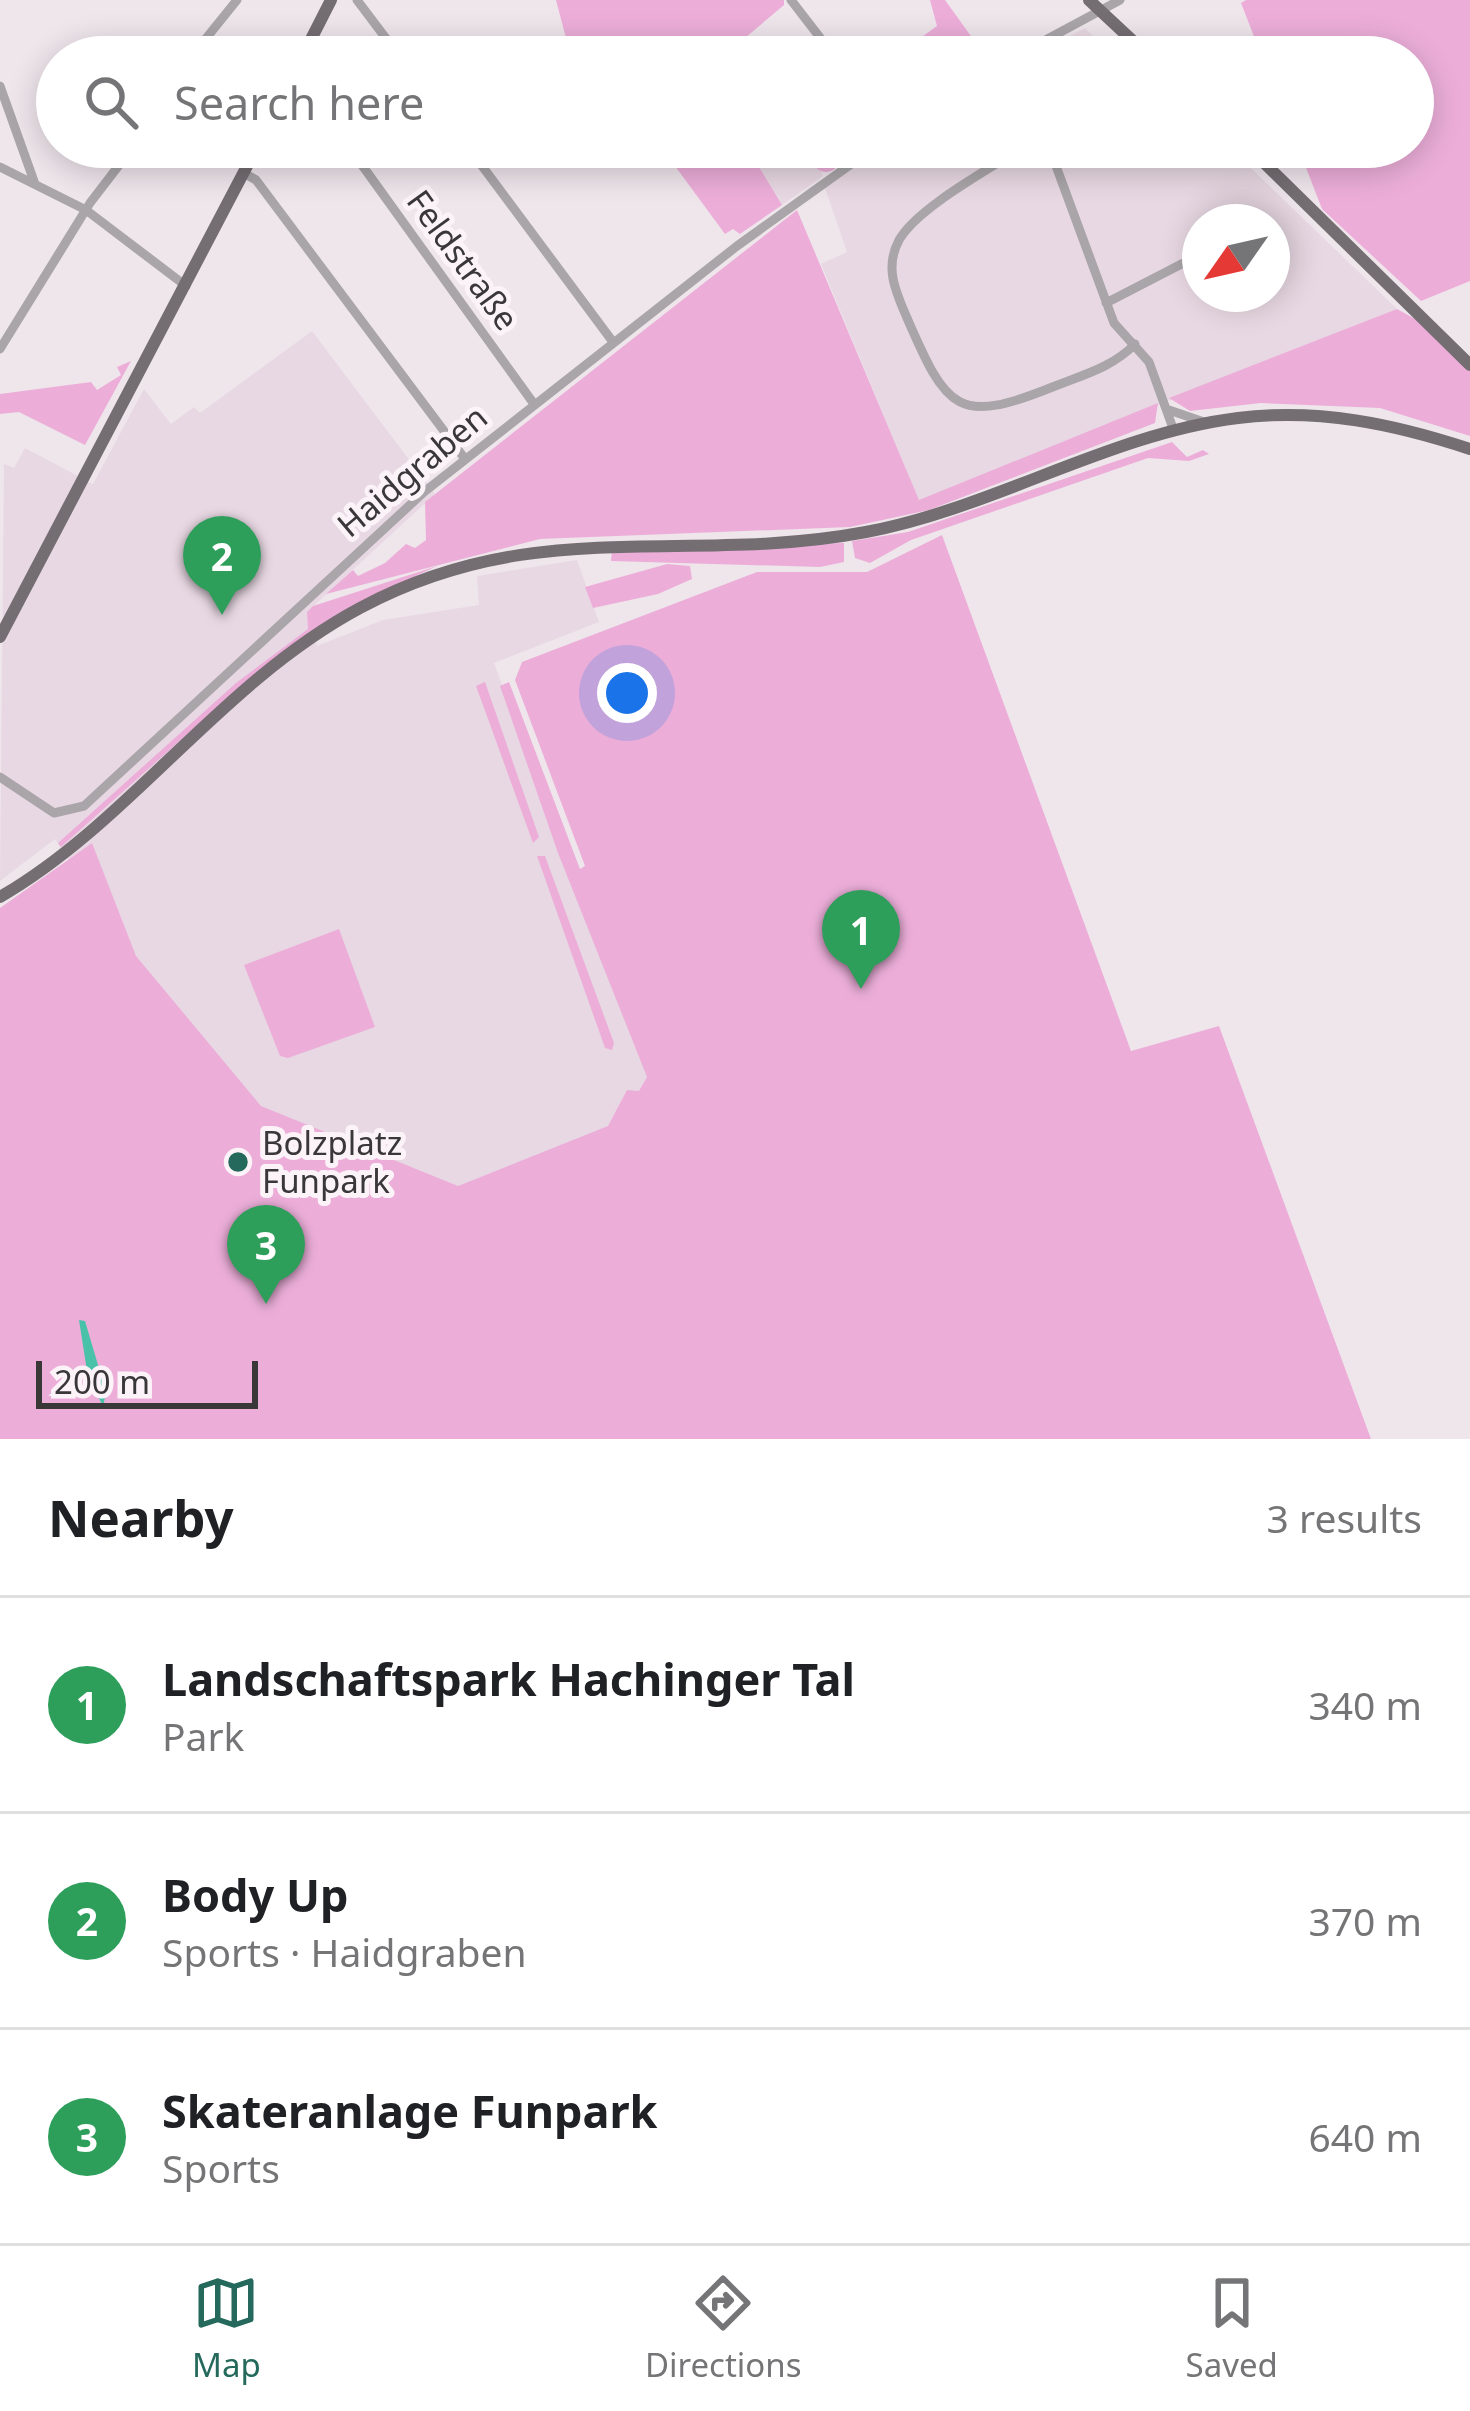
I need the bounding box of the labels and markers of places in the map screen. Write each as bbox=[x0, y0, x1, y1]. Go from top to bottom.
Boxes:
pin: 2 bbox=[183, 516, 261, 615]
pin: 1 bbox=[822, 890, 900, 989]
place label: Bolzplatz Funpark bbox=[262, 1120, 402, 1203]
marker: Bolzplatz Funpark bbox=[225, 1149, 251, 1175]
pin: 3 bbox=[227, 1205, 305, 1304]

